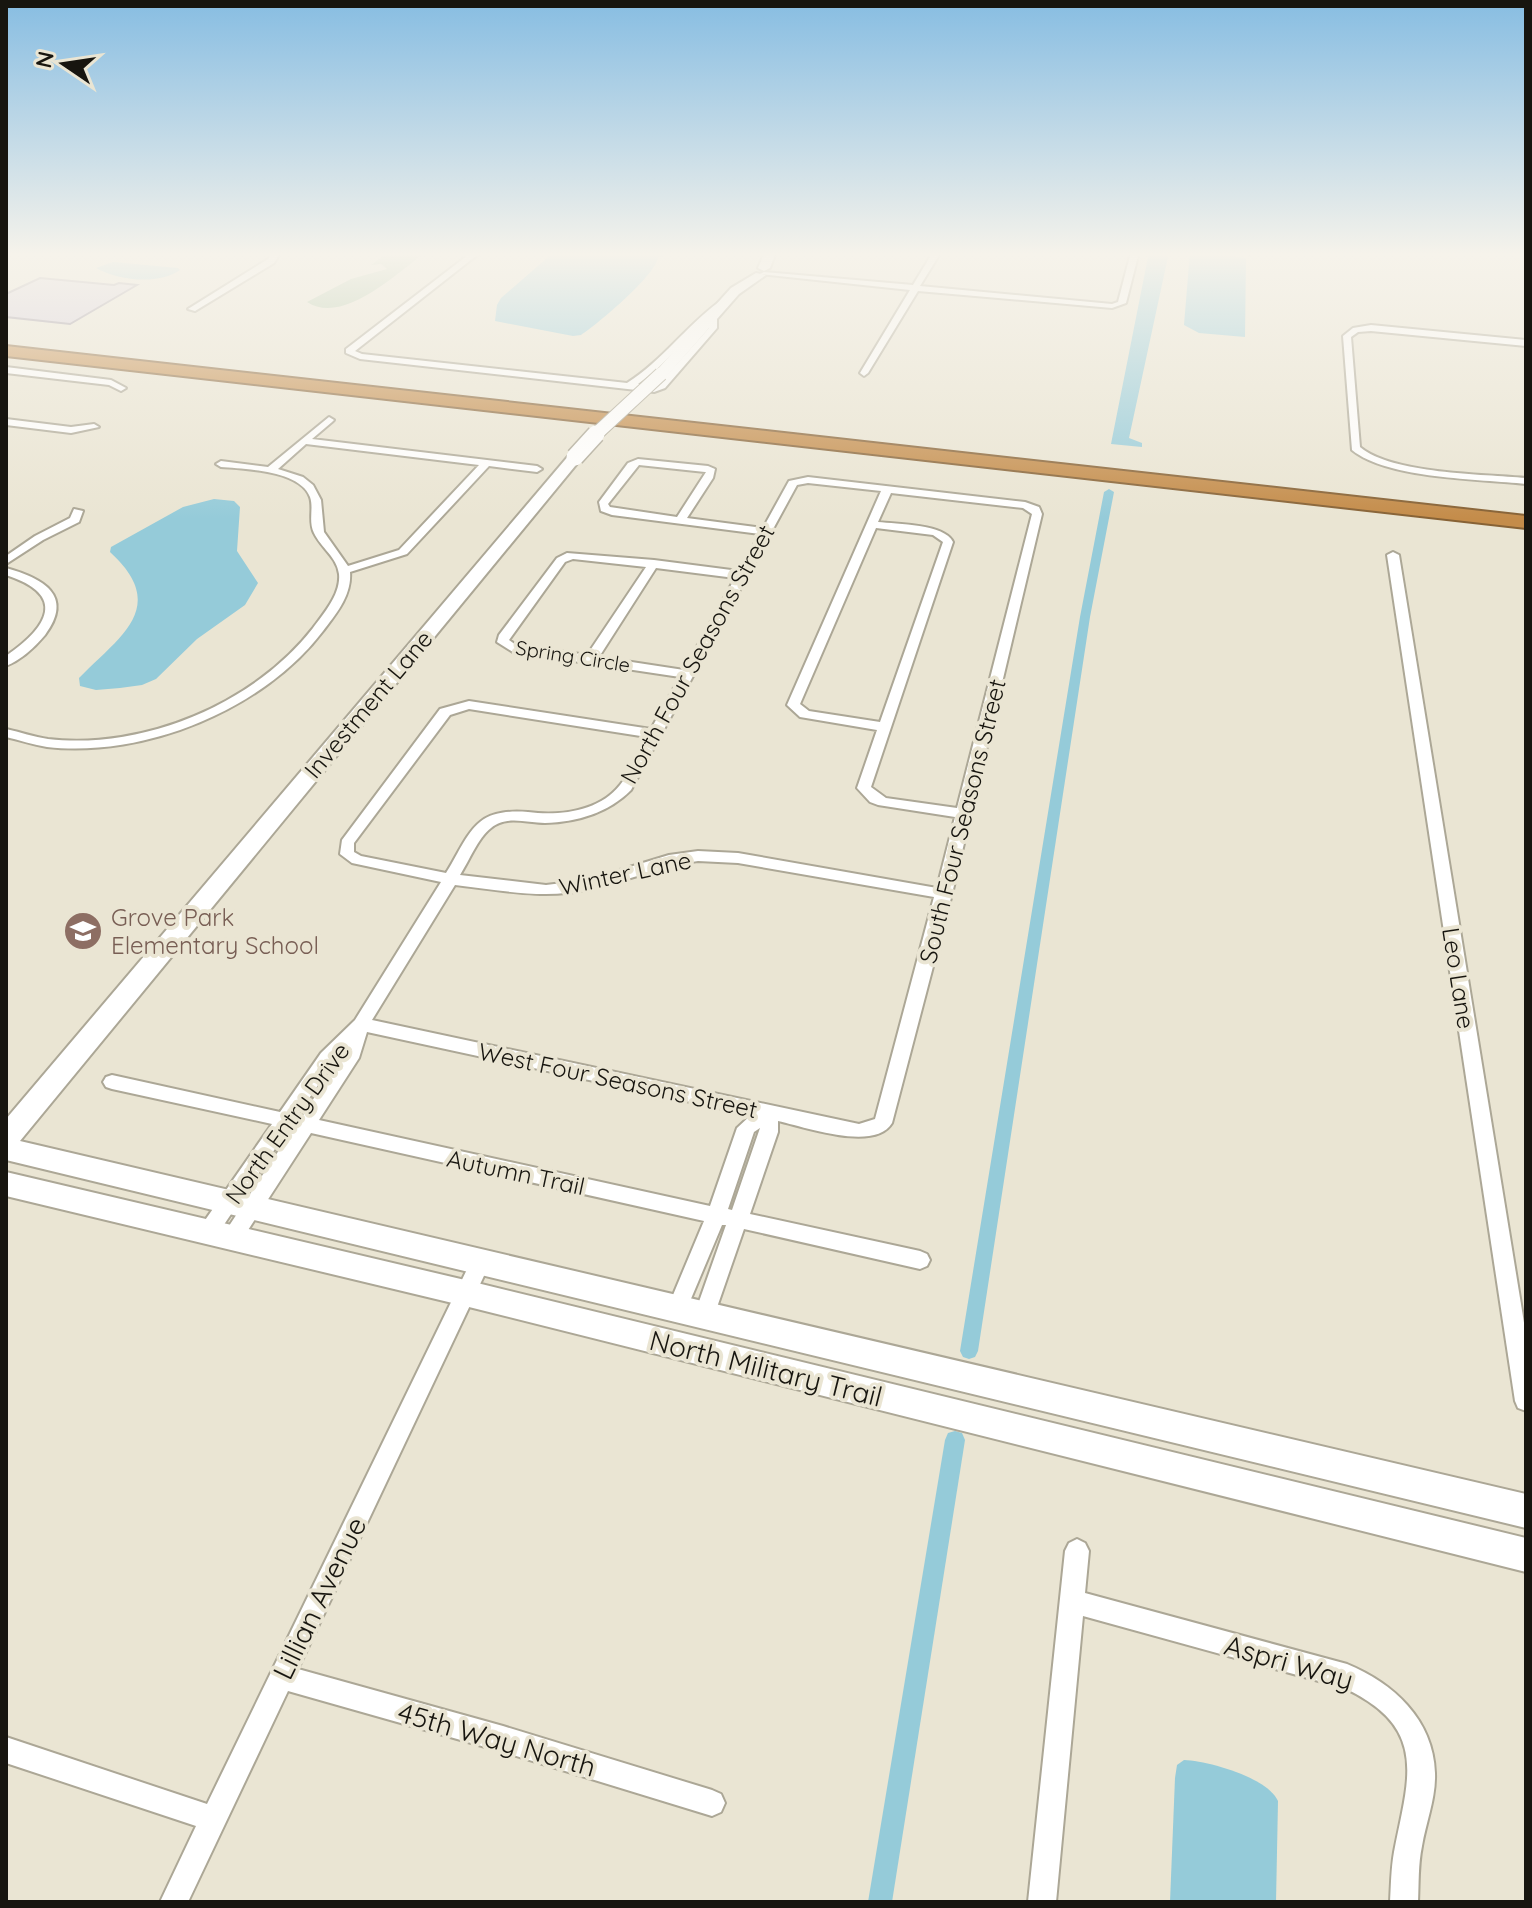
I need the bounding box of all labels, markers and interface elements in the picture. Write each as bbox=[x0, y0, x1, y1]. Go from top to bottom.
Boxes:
north arrow bbox=[24, 24, 104, 104]
text: N bbox=[29, 48, 60, 71]
street label: North Four Seasons Street bbox=[613, 519, 781, 789]
street label: Investment Lane bbox=[297, 624, 439, 784]
street label: Spring Circle bbox=[514, 635, 632, 677]
street label: South Four Seasons Street bbox=[912, 676, 1012, 966]
street label: Winter Lane bbox=[556, 844, 694, 902]
place label: Grove Park Elementary School bbox=[111, 902, 319, 960]
school or university icon: Grove Park Elementary School bbox=[62, 910, 104, 952]
street label: Leo Lane bbox=[1436, 925, 1482, 1031]
street label: North Entry Drive bbox=[218, 1036, 356, 1210]
street label: West Four Seasons Street bbox=[476, 1036, 760, 1124]
street label: Autumn Trail bbox=[444, 1143, 588, 1201]
street label: North Military Trail bbox=[646, 1322, 886, 1414]
street label: Lillian Avenue bbox=[265, 1511, 373, 1685]
street label: Aspri Way bbox=[1221, 1627, 1357, 1697]
street label: 45th Way North bbox=[394, 1694, 600, 1784]

